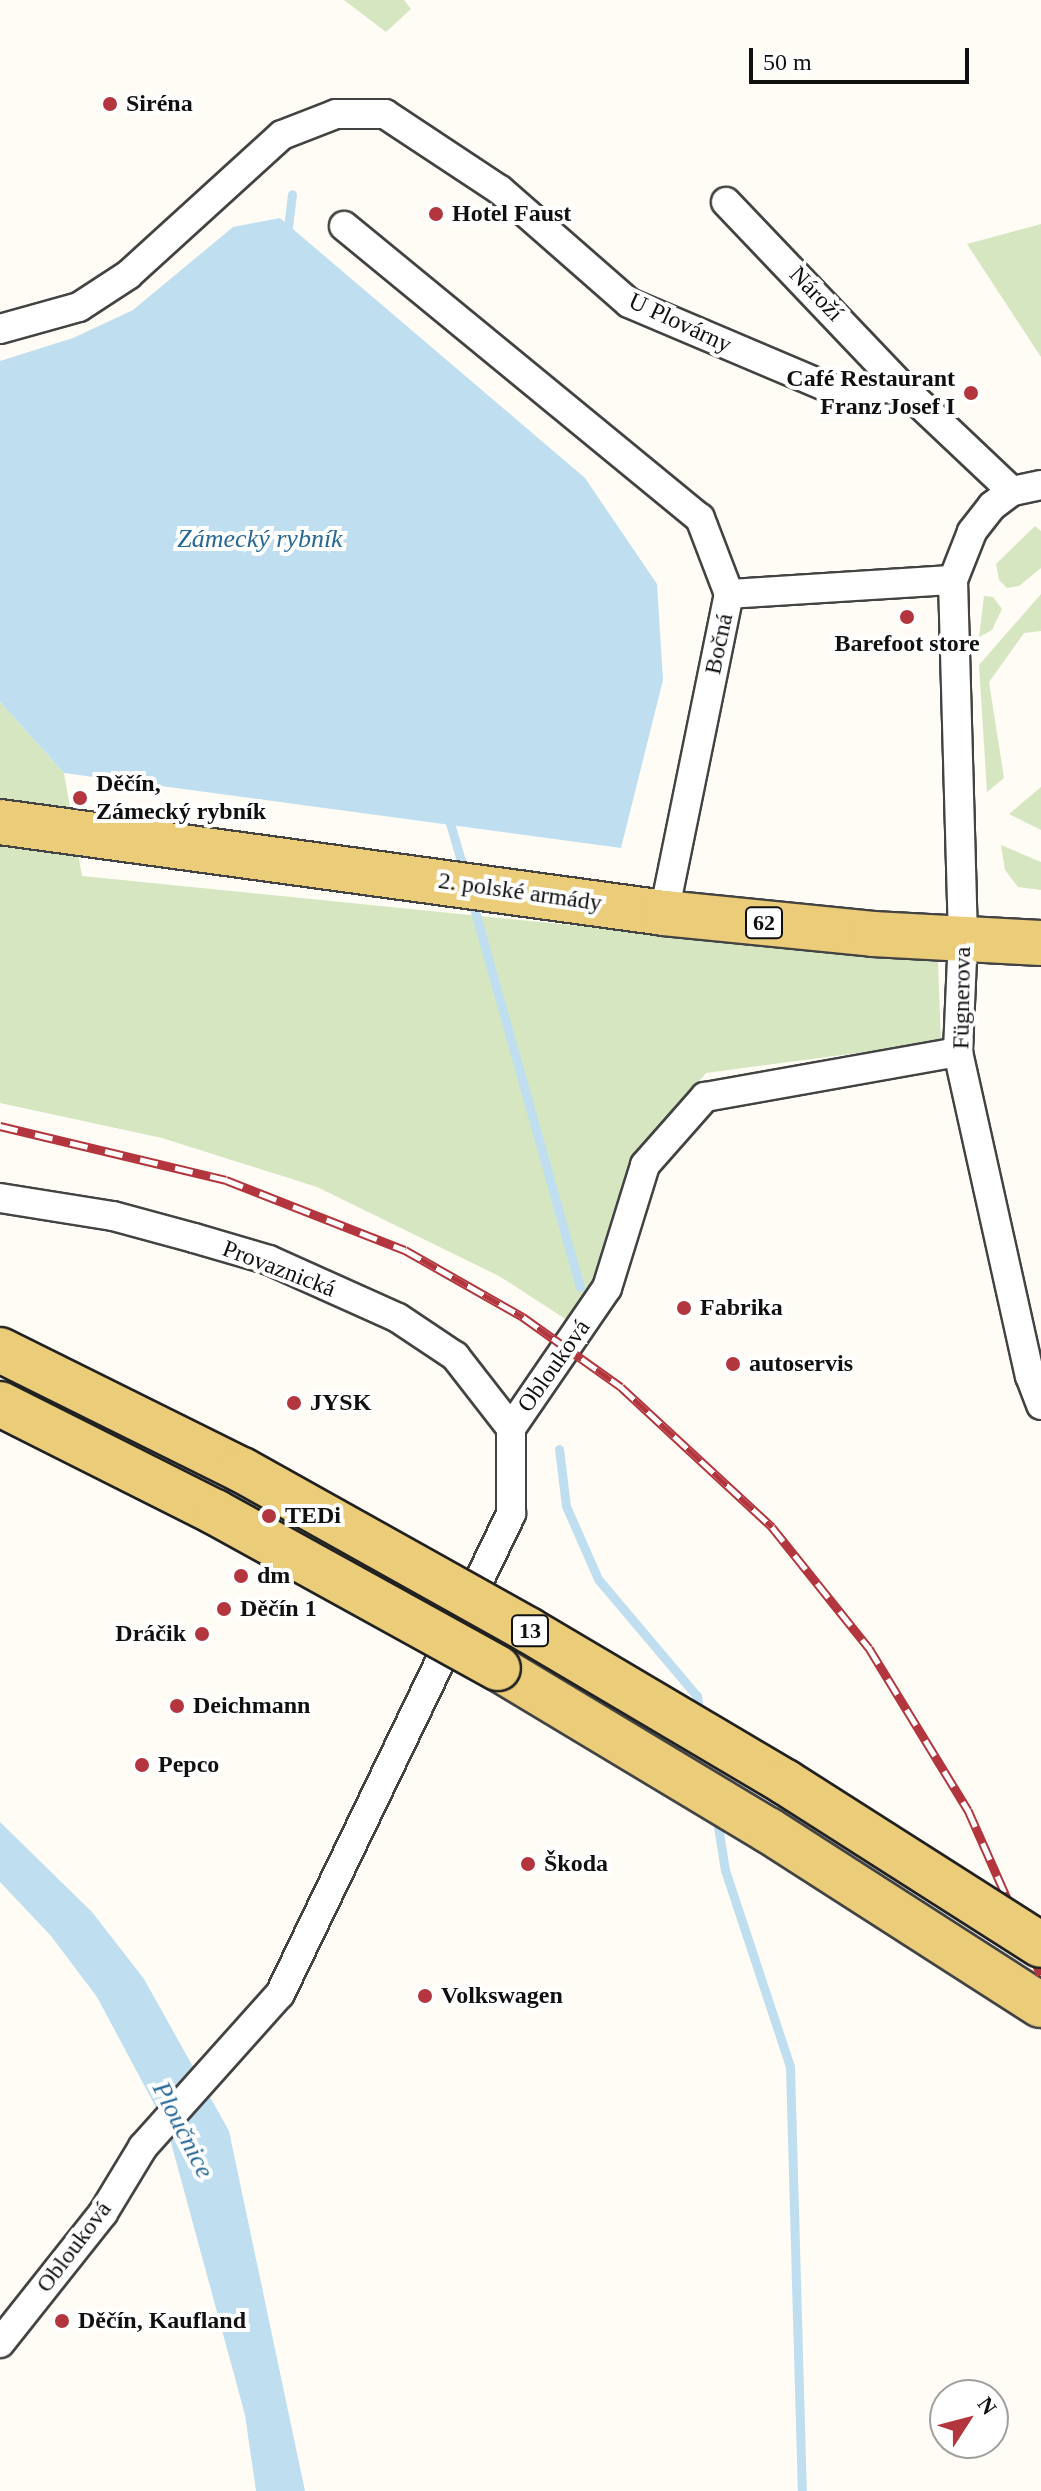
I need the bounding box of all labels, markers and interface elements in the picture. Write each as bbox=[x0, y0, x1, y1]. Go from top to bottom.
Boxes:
scale bar bbox=[753, 32, 973, 82]
text: 50 m bbox=[763, 49, 812, 75]
place label: Siréna bbox=[126, 90, 193, 118]
marker: Siréna bbox=[101, 95, 119, 113]
place label: Hotel Faust bbox=[452, 200, 571, 228]
marker: Hotel Faust bbox=[427, 205, 445, 223]
street label: Nároží bbox=[783, 261, 849, 327]
street label: U Plovárny bbox=[624, 287, 736, 359]
place label: Café Restaurant Franz Josef I bbox=[786, 365, 955, 421]
marker: Café Restaurant Franz Josef I bbox=[962, 384, 980, 402]
water label: Zámecký rybník bbox=[177, 523, 343, 555]
marker: Barefoot store bbox=[898, 608, 916, 626]
street label: Bočná bbox=[699, 611, 739, 677]
place label: Barefoot store bbox=[834, 630, 980, 658]
place label: Děčín, Zámecký rybník bbox=[96, 770, 266, 826]
marker: Děčín, Zámecký rybník bbox=[71, 789, 89, 807]
street label: 2. polské armády bbox=[436, 866, 604, 918]
road number: 62 bbox=[744, 905, 784, 941]
street label: Fügnerova bbox=[947, 946, 977, 1050]
street label: Provaznická bbox=[218, 1234, 340, 1304]
place label: Fabrika bbox=[700, 1294, 783, 1322]
marker: Fabrika bbox=[675, 1299, 693, 1317]
street label: Oblouková bbox=[512, 1314, 596, 1418]
place label: autoservis bbox=[749, 1350, 853, 1378]
marker: autoservis bbox=[724, 1355, 742, 1373]
place label: JYSK bbox=[310, 1389, 371, 1417]
marker: JYSK bbox=[285, 1394, 303, 1412]
place label: TEDi bbox=[285, 1502, 341, 1530]
marker: TEDi bbox=[260, 1507, 278, 1525]
place label: dm bbox=[257, 1562, 290, 1590]
marker: dm bbox=[232, 1567, 250, 1585]
place label: Děčín 1 bbox=[240, 1595, 317, 1623]
marker: Děčín 1 bbox=[215, 1600, 233, 1618]
road number: 13 bbox=[510, 1613, 550, 1649]
place label: Dráčik bbox=[115, 1620, 186, 1648]
marker: Dráčik bbox=[193, 1625, 211, 1643]
place label: Deichmann bbox=[193, 1692, 310, 1720]
marker: Deichmann bbox=[168, 1697, 186, 1715]
place label: Pepco bbox=[158, 1751, 219, 1779]
marker: Pepco bbox=[133, 1756, 151, 1774]
place label: Škoda bbox=[544, 1850, 608, 1878]
marker: Škoda bbox=[519, 1855, 537, 1873]
place label: Volkswagen bbox=[441, 1982, 563, 2010]
marker: Volkswagen bbox=[416, 1987, 434, 2005]
water label: Ploučnice bbox=[146, 2077, 220, 2183]
street label: Oblouková bbox=[30, 2196, 118, 2298]
place label: Děčín, Kaufland bbox=[78, 2307, 246, 2335]
marker: Děčín, Kaufland bbox=[53, 2312, 71, 2330]
north arrow bbox=[929, 2379, 1009, 2459]
text: N bbox=[972, 2392, 1002, 2420]

